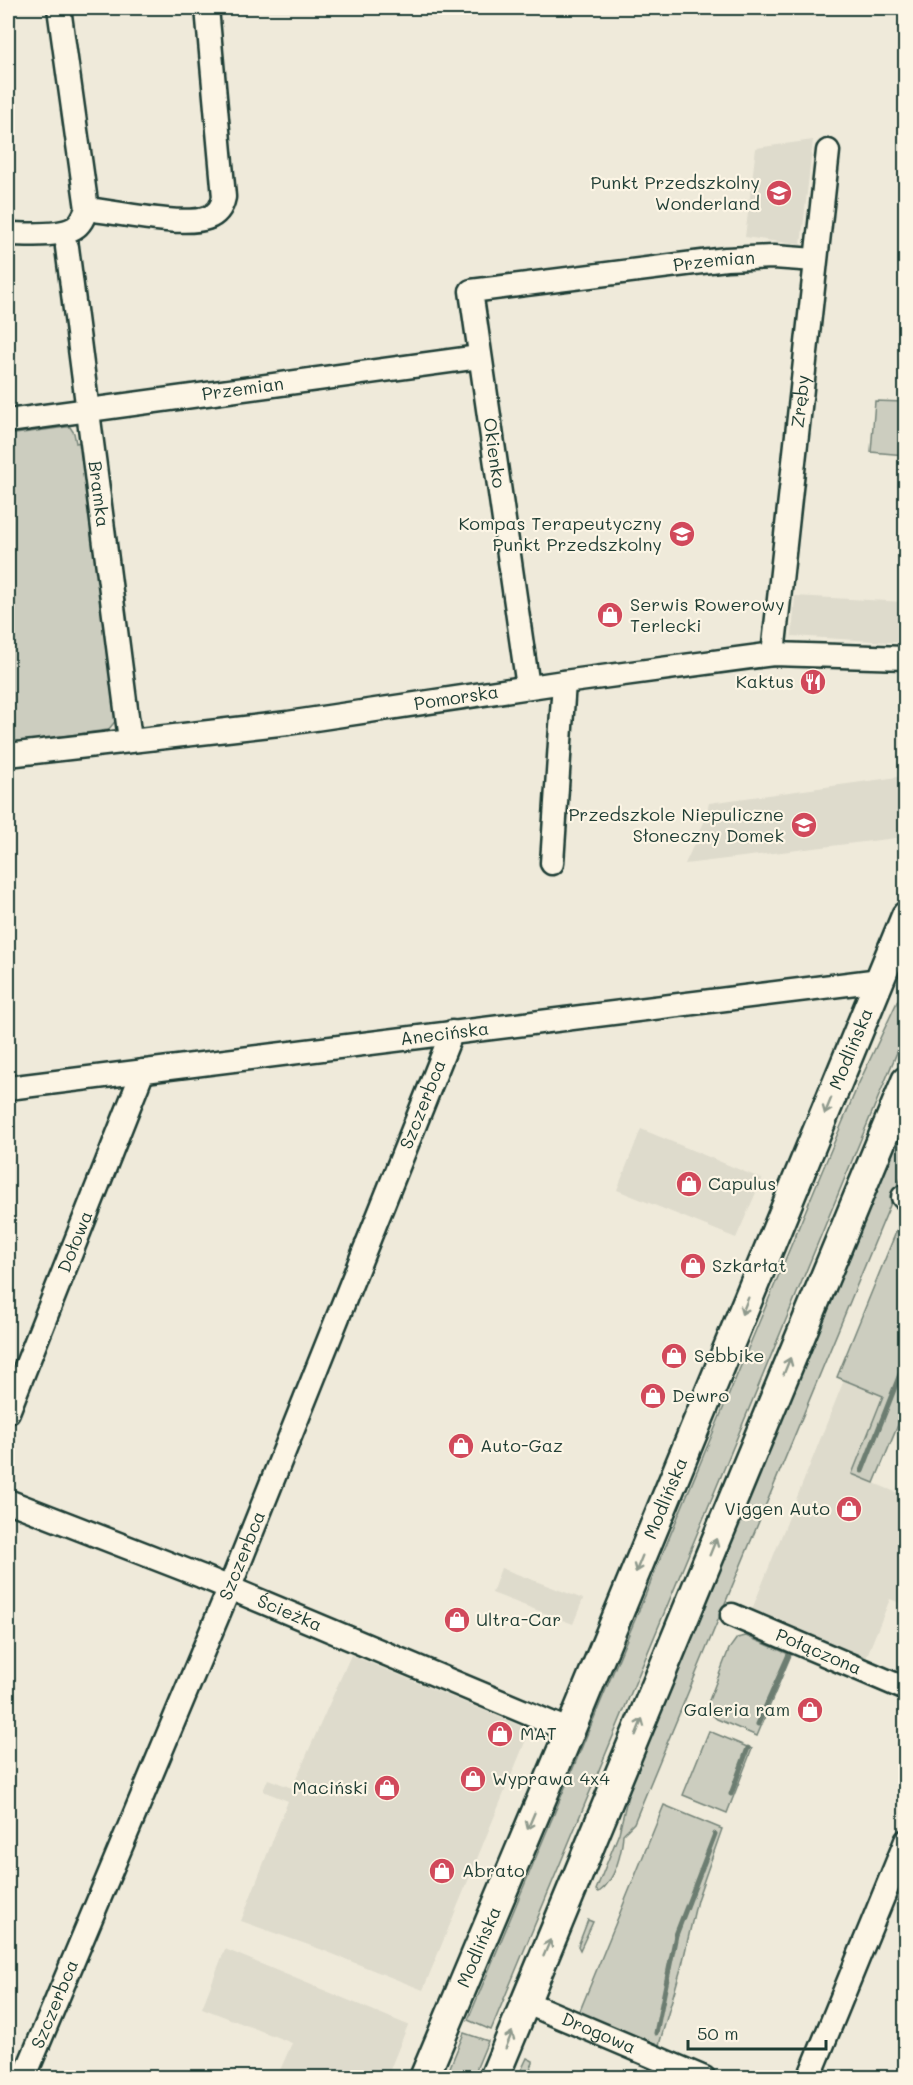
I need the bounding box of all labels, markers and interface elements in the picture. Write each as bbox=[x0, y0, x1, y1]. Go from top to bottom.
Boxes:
place label: Punkt Przedszkolny Wonderland bbox=[590, 170, 760, 215]
school or university icon: Punkt Przedszkolny Wonderland bbox=[764, 178, 794, 208]
street label: Przemian bbox=[672, 245, 755, 277]
street label: Przemian bbox=[200, 371, 285, 406]
street label: Zręby bbox=[785, 374, 814, 429]
street label: Okienko bbox=[478, 416, 512, 490]
street label: Bramka bbox=[83, 459, 116, 528]
place label: Kompas Terapeutyczny Punkt Przedszkolny bbox=[458, 511, 662, 556]
school or university icon: Kompas Terapeutyczny Punkt Przedszkolny bbox=[667, 519, 697, 549]
place label: Serwis Rowerowy Terlecki bbox=[630, 592, 785, 637]
shop icon: Serwis Rowerowy Terlecki bbox=[595, 600, 625, 630]
restaurant icon: Kaktus bbox=[798, 667, 828, 697]
place label: Kaktus bbox=[736, 669, 794, 693]
street label: Pomorska bbox=[412, 679, 500, 715]
place label: Przedszkole Niepuliczne Słoneczny Domek bbox=[568, 802, 784, 847]
school or university icon: Przedszkole Niepuliczne Słoneczny Domek bbox=[789, 810, 819, 840]
street label: Modlińska bbox=[823, 1004, 878, 1093]
street label: Anecińska bbox=[399, 1016, 490, 1050]
street label: Szczerbca bbox=[393, 1056, 451, 1152]
one-way arrow bbox=[822, 1097, 833, 1115]
shop icon: Capulus bbox=[674, 1169, 704, 1199]
place label: Capulus bbox=[708, 1171, 776, 1195]
street label: Dołowa bbox=[51, 1207, 97, 1276]
shop icon: Szkarłat bbox=[678, 1251, 708, 1281]
place label: Szkarłat bbox=[712, 1253, 787, 1277]
one-way arrow bbox=[739, 1296, 750, 1315]
shop icon: Sebbike bbox=[659, 1341, 689, 1371]
place label: Sebbike bbox=[694, 1343, 764, 1367]
one-way arrow bbox=[782, 1358, 793, 1376]
shop icon: Dewro bbox=[638, 1381, 668, 1411]
place label: Dewro bbox=[672, 1383, 730, 1407]
shop icon: Auto-Gaz bbox=[446, 1431, 476, 1461]
place label: Auto-Gaz bbox=[480, 1433, 563, 1457]
street label: Modlińska bbox=[637, 1454, 692, 1542]
shop icon: Viggen Auto bbox=[834, 1494, 864, 1524]
place label: Viggen Auto bbox=[724, 1496, 830, 1520]
street label: Szczerbca bbox=[213, 1507, 270, 1604]
one-way arrow bbox=[708, 1538, 719, 1556]
one-way arrow bbox=[633, 1554, 644, 1572]
street label: Ścieżka bbox=[254, 1588, 326, 1637]
shop icon: Ultra-Car bbox=[442, 1605, 472, 1635]
place label: Ultra-Car bbox=[476, 1607, 561, 1631]
street label: Połączona bbox=[772, 1622, 865, 1680]
shop icon: Galeria ram bbox=[795, 1695, 825, 1725]
place label: Galeria ram bbox=[684, 1697, 790, 1721]
one-way arrow bbox=[634, 1718, 645, 1737]
shop icon: MAT bbox=[485, 1719, 515, 1749]
place label: MAT bbox=[520, 1721, 557, 1745]
shop icon: Wyprawa 4x4 bbox=[458, 1764, 488, 1794]
place label: Wyprawa 4x4 bbox=[492, 1766, 610, 1790]
shop icon: Maciński bbox=[372, 1773, 402, 1803]
place label: Maciński bbox=[293, 1775, 368, 1799]
one-way arrow bbox=[525, 1812, 537, 1830]
shop icon: Abrato bbox=[427, 1856, 457, 1886]
place label: Abrato bbox=[462, 1858, 525, 1882]
street label: Modlińska bbox=[450, 1902, 506, 1991]
one-way arrow bbox=[542, 1939, 553, 1957]
street label: Szczerbca bbox=[25, 1956, 83, 2052]
street label: Drogowa bbox=[558, 2006, 640, 2059]
scale bar bbox=[688, 2013, 826, 2051]
text: 50 m bbox=[697, 2021, 739, 2045]
one-way arrow bbox=[504, 2031, 515, 2049]

